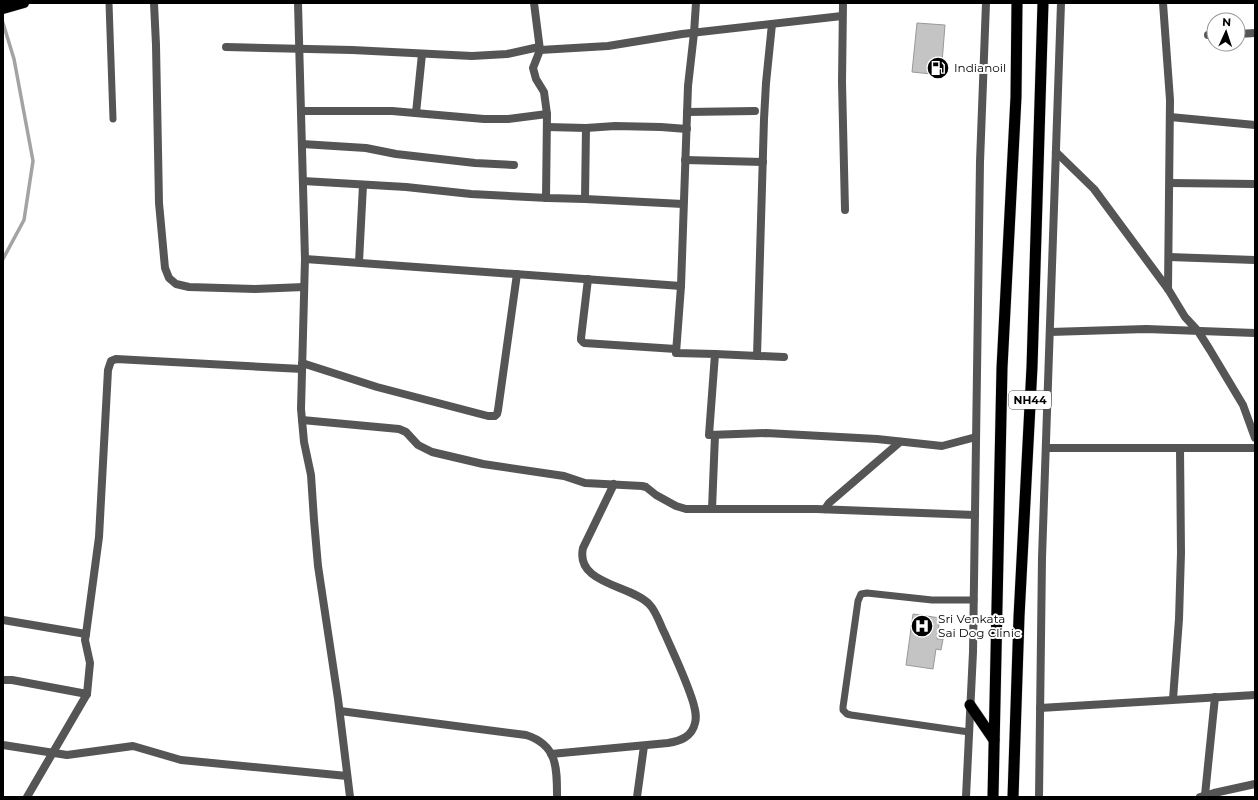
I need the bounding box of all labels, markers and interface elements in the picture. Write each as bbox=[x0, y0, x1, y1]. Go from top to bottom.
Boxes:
north arrow bbox=[1206, 12, 1246, 52]
text: N bbox=[1222, 15, 1231, 29]
fuel station icon: Indianoil bbox=[925, 55, 951, 81]
place label: Indianoil bbox=[954, 60, 1006, 75]
road number: NH44 bbox=[1009, 391, 1051, 409]
place label: Sri Venkata Sai Dog Clinic bbox=[938, 611, 1021, 640]
hospital icon: Sri Venkata Sai Dog Clinic bbox=[909, 613, 935, 639]

